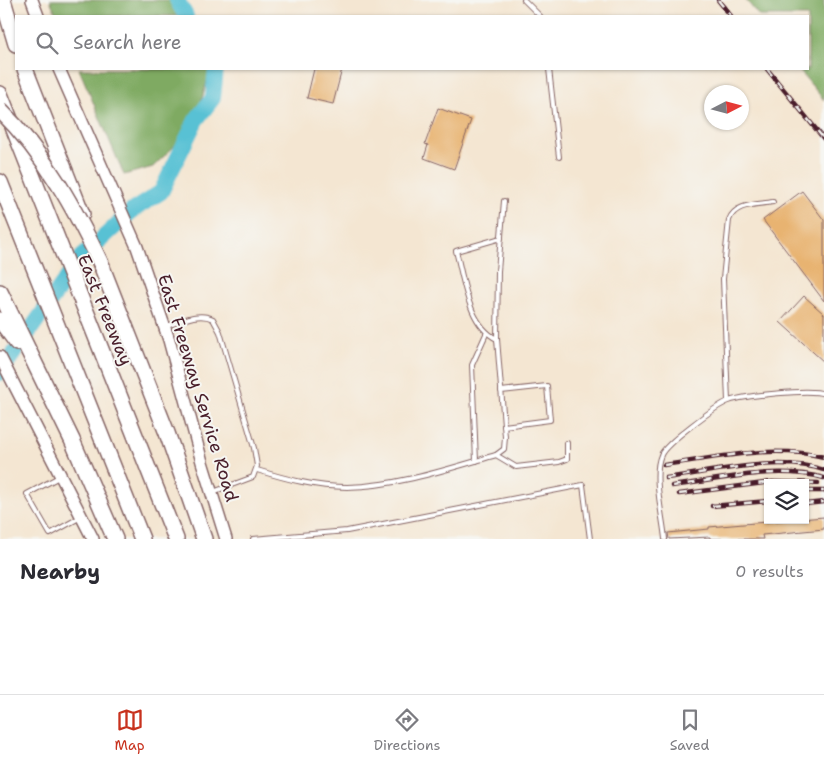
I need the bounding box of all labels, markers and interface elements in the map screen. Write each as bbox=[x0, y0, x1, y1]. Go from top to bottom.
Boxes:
search box bbox=[15, 15, 809, 70]
icon: search bbox=[33, 29, 61, 57]
text: Search here bbox=[73, 30, 182, 55]
north arrow bbox=[704, 85, 749, 130]
street label: East Freeway bbox=[72, 251, 138, 369]
street label: East Freeway Service Road bbox=[152, 271, 244, 505]
map controls bbox=[764, 479, 809, 524]
button: layers bbox=[764, 479, 809, 524]
text: Nearby bbox=[20, 558, 100, 586]
text: 0 results bbox=[735, 561, 804, 582]
tab: Map bbox=[115, 706, 145, 754]
tab: Directions bbox=[374, 706, 440, 754]
tab: Saved bbox=[670, 706, 709, 754]

